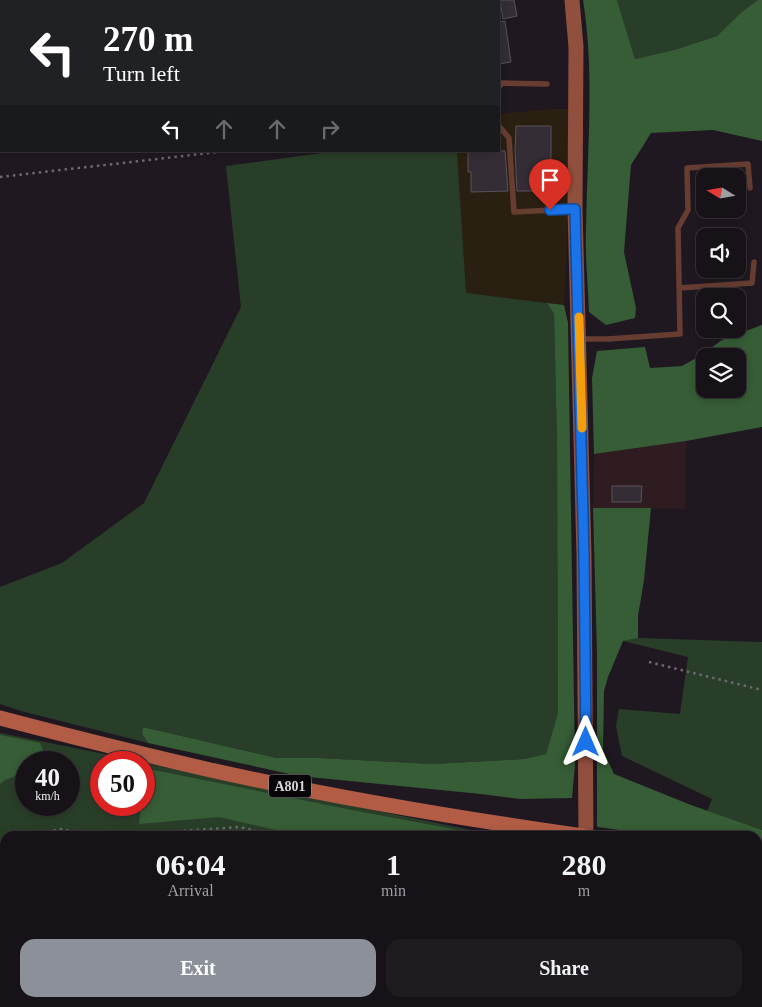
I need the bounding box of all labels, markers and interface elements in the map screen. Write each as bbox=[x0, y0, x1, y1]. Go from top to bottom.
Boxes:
icon: left bbox=[20, 20, 85, 85]
text: 270 m bbox=[103, 20, 193, 59]
text: Turn left bbox=[103, 61, 180, 86]
icon: left bbox=[157, 115, 185, 143]
icon: ahead bbox=[210, 115, 238, 143]
icon: ahead bbox=[263, 115, 291, 143]
icon: right bbox=[316, 115, 344, 143]
pin bbox=[529, 159, 571, 210]
icon: arrive bbox=[536, 166, 564, 194]
north arrow bbox=[696, 168, 746, 218]
map controls bbox=[696, 168, 746, 398]
button: sound bbox=[696, 228, 746, 278]
button: search bbox=[696, 288, 746, 338]
button: layers bbox=[696, 348, 746, 398]
position arrow bbox=[559, 715, 611, 767]
speed limit sign: 50 bbox=[90, 751, 155, 816]
text: 40 bbox=[35, 764, 60, 791]
road number: A801 bbox=[269, 774, 311, 798]
text: km/h bbox=[35, 789, 60, 803]
text: 06:04 bbox=[156, 848, 226, 881]
text: 1 bbox=[386, 848, 401, 881]
text: 280 bbox=[561, 848, 606, 881]
text: Arrival bbox=[167, 882, 214, 899]
text: min bbox=[381, 882, 406, 899]
text: m bbox=[578, 882, 590, 899]
button: Exit bbox=[20, 939, 376, 997]
button: Share bbox=[386, 939, 742, 997]

